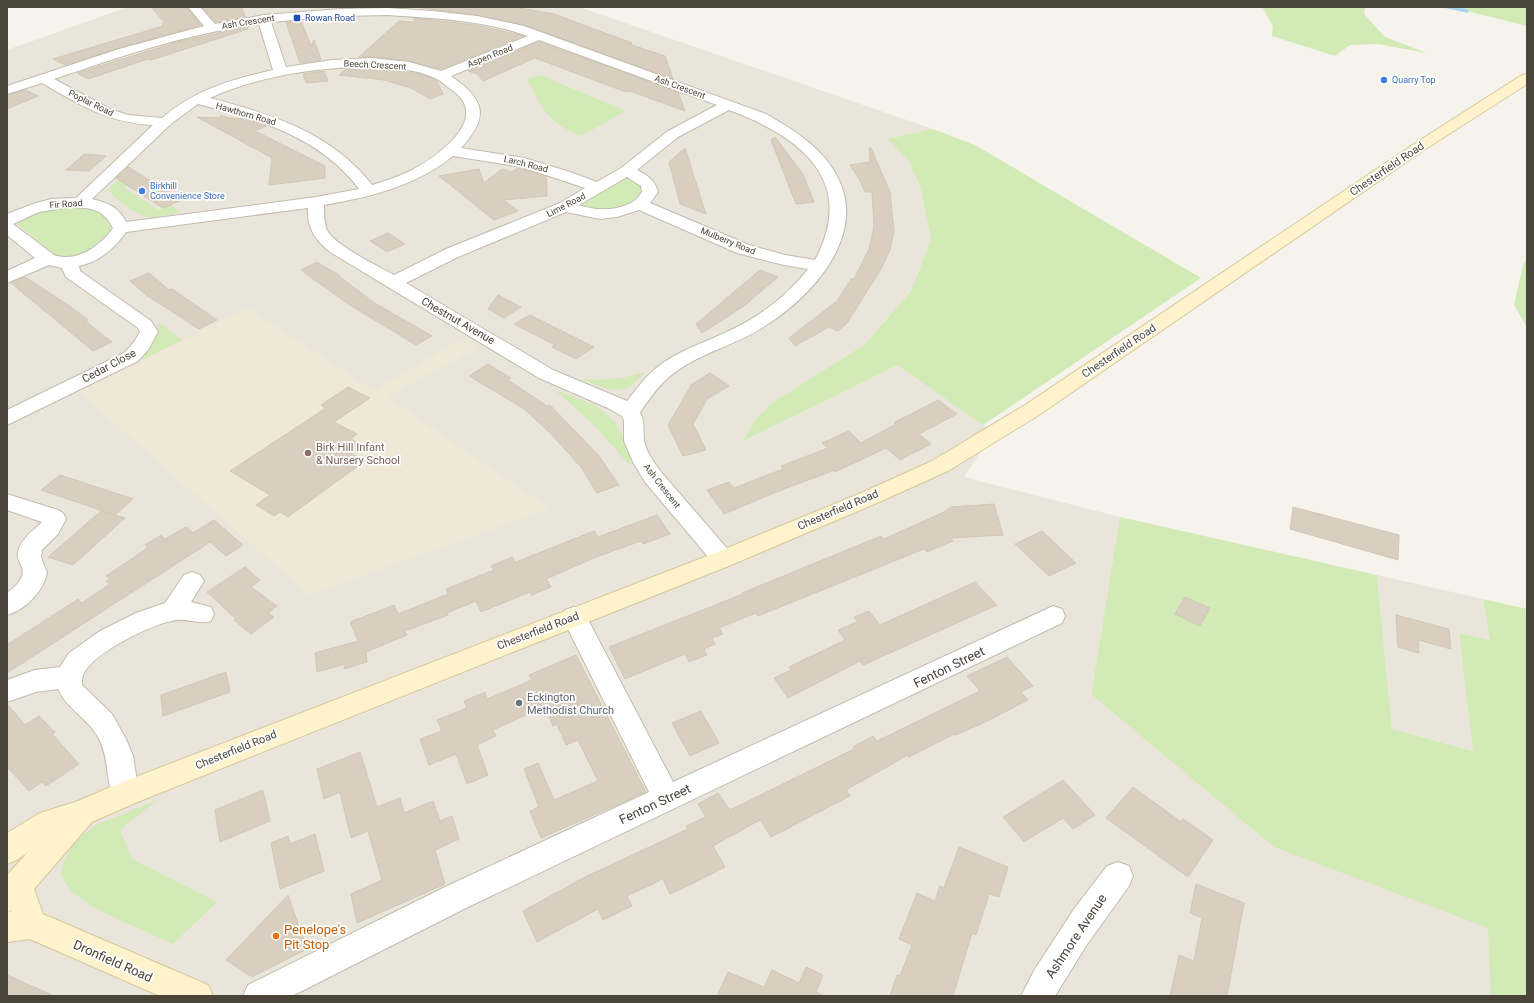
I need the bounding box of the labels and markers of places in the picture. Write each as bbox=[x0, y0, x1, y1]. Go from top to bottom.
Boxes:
marker: Rowan Road bbox=[292, 13, 302, 23]
place label: Rowan Road bbox=[305, 13, 355, 23]
marker: Quarry Top bbox=[1379, 75, 1389, 85]
place label: Quarry Top bbox=[1392, 75, 1436, 85]
place label: Birkhill Convenience Store bbox=[150, 181, 225, 201]
marker: Birkhill Convenience Store bbox=[137, 186, 147, 196]
place label: Birk Hill Infant & Nursery School bbox=[316, 441, 400, 467]
marker: Birk Hill Infant & Nursery School bbox=[303, 448, 313, 458]
place label: Eckington Methodist Church bbox=[527, 691, 614, 717]
marker: Eckington Methodist Church bbox=[514, 698, 524, 708]
place label: Penelope's Pit Stop bbox=[284, 922, 347, 952]
marker: Penelope's Pit Stop bbox=[271, 931, 281, 941]

